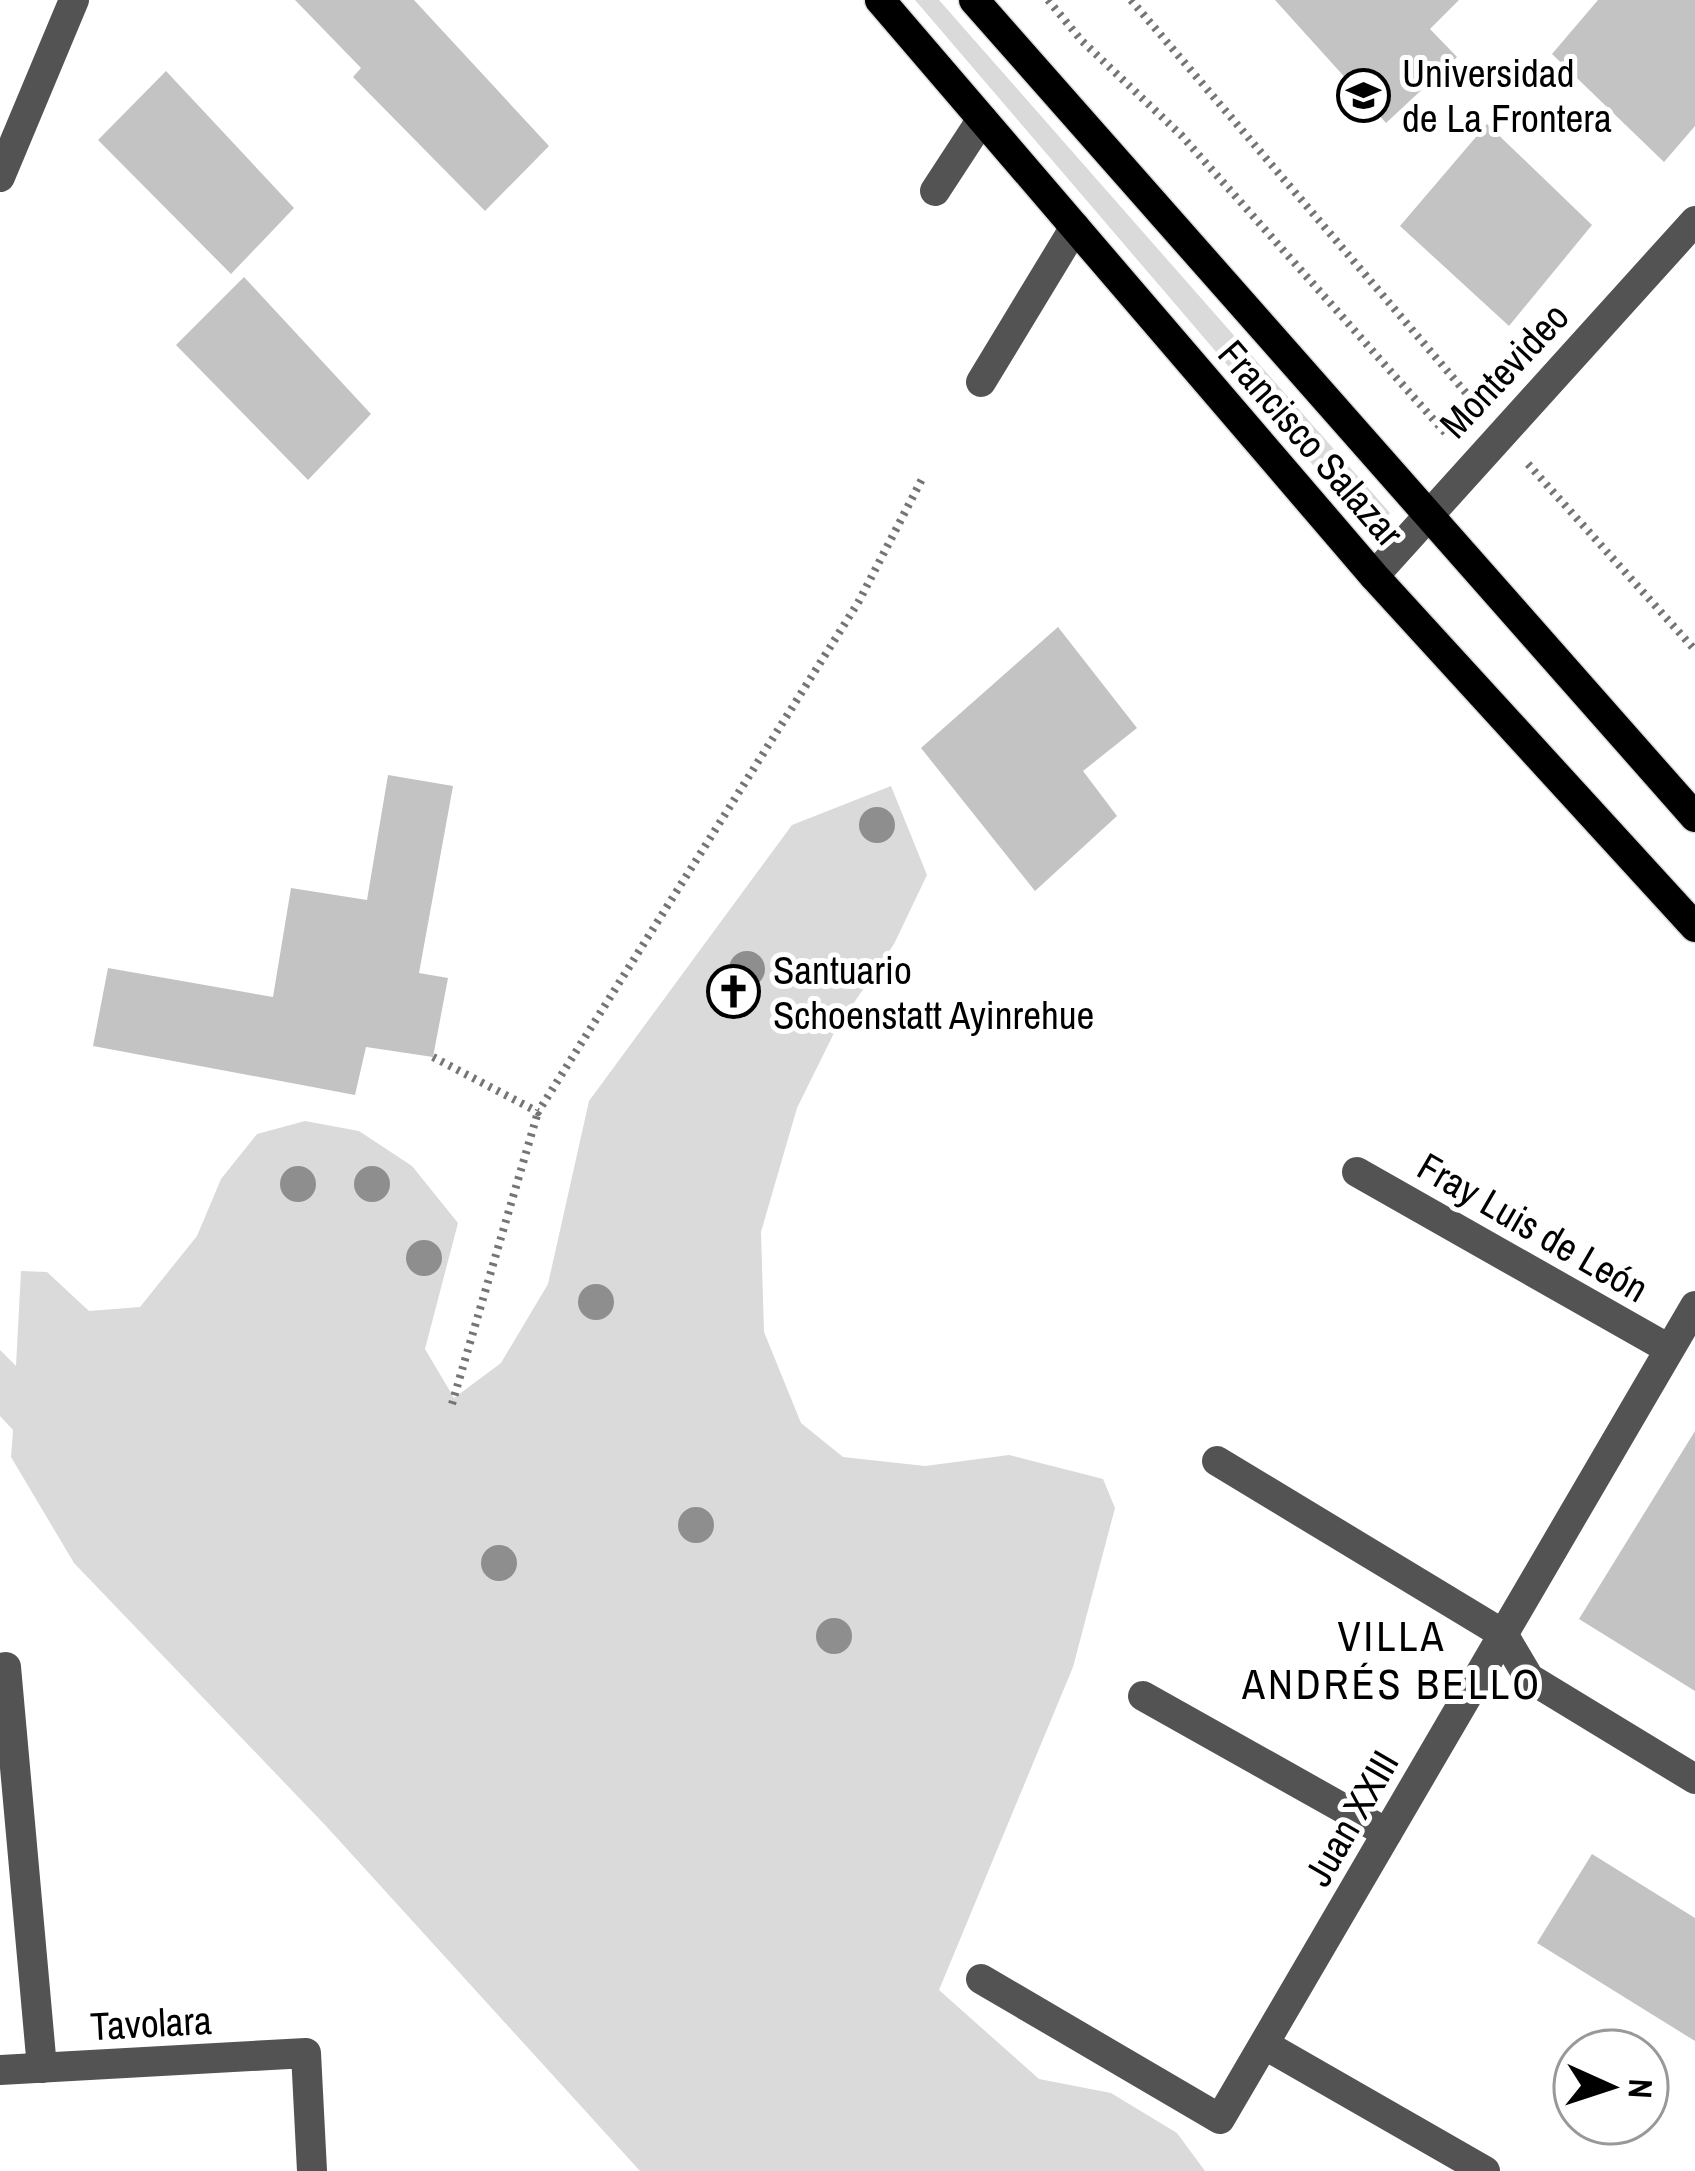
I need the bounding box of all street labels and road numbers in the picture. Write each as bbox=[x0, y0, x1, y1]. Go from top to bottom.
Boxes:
street label: Montevideo bbox=[1428, 291, 1580, 449]
street label: Francisco Salazar bbox=[1207, 329, 1415, 558]
street label: Fray Luis de León bbox=[1408, 1140, 1658, 1314]
street label: Juan XXIII bbox=[1292, 1741, 1410, 1895]
street label: Tavolara bbox=[89, 1994, 213, 2052]

